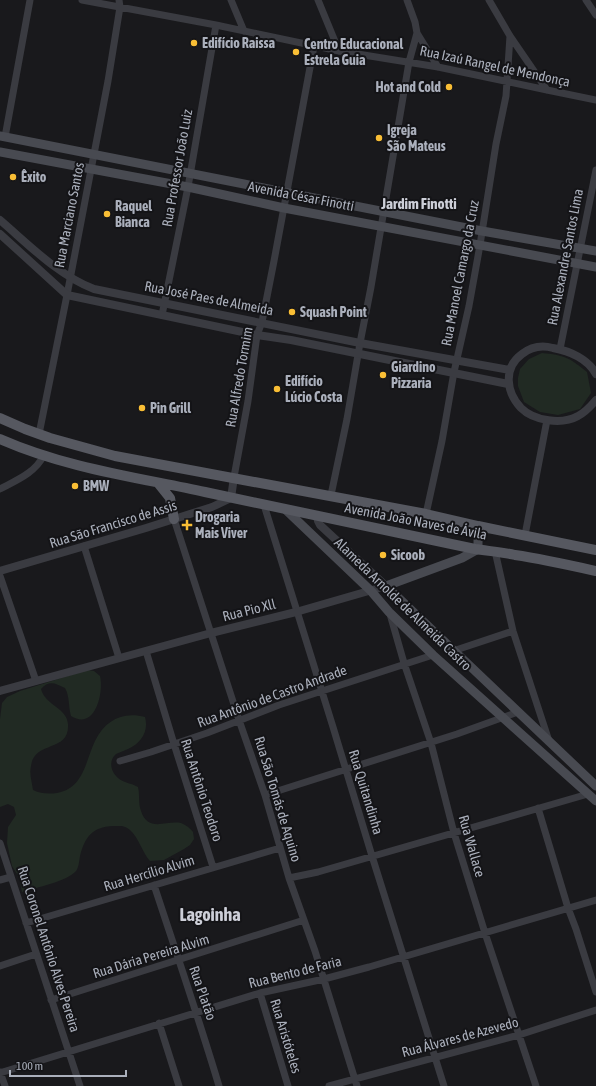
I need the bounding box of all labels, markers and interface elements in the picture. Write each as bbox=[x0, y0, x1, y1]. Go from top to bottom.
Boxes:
place label: Edifício Raissa bbox=[202, 35, 275, 51]
place label: Centro Educacional Estrela Guia bbox=[304, 36, 403, 68]
marker: Edifício Raissa bbox=[189, 38, 199, 48]
street label: Rua Izaú Rangel de Mendonça bbox=[418, 42, 572, 90]
marker: Centro Educacional Estrela Guia bbox=[291, 47, 301, 57]
place label: Hot and Cold bbox=[375, 79, 441, 95]
marker: Hot and Cold bbox=[444, 82, 454, 92]
street label: Rua Professor João Luiz bbox=[159, 108, 195, 228]
place label: Igreja São Mateus bbox=[387, 122, 446, 154]
marker: Igreja São Mateus bbox=[374, 133, 384, 143]
street label: Rua Marciano Santos bbox=[51, 161, 87, 269]
place label: Êxito bbox=[21, 169, 47, 185]
marker: Êxito bbox=[8, 172, 18, 182]
street label: Avenida César Finotti bbox=[247, 178, 355, 214]
street label: Rua Alexandre Santos Lima bbox=[544, 187, 586, 327]
district label: Jardim Finotti bbox=[380, 195, 457, 212]
place label: Raquel Bianca bbox=[115, 198, 152, 230]
street label: Rua Manoel Camargo da Cruz bbox=[438, 199, 482, 347]
marker: Raquel Bianca bbox=[102, 209, 112, 219]
street label: Rua José Paes de Almeida bbox=[143, 278, 275, 318]
place label: Squash Point bbox=[300, 304, 367, 320]
marker: Squash Point bbox=[287, 307, 297, 317]
street label: Rua Alfredo Tormim bbox=[222, 326, 256, 428]
place label: Giardino Pizzaria bbox=[391, 359, 436, 391]
marker: Giardino Pizzaria bbox=[378, 370, 388, 380]
place label: Edifício Lúcio Costa bbox=[285, 373, 343, 405]
marker: Edifício Lúcio Costa bbox=[272, 384, 282, 394]
place label: Pin Grill bbox=[150, 400, 191, 416]
marker: Pin Grill bbox=[137, 403, 147, 413]
place label: BMW bbox=[83, 478, 110, 494]
marker: BMW bbox=[70, 481, 80, 491]
street label: Rua São Francisco de Assis bbox=[47, 497, 179, 551]
street label: Avenida João Naves de Ávila bbox=[344, 499, 488, 543]
place label: Drogaria Mais Viver bbox=[195, 509, 248, 541]
marker: Drogaria Mais Viver bbox=[182, 520, 192, 530]
street label: Alameda Arnolde de Almeida Castro bbox=[331, 534, 475, 674]
place label: Sicoob bbox=[391, 547, 425, 563]
marker: Sicoob bbox=[378, 550, 388, 560]
street label: Rua Pio Xll bbox=[221, 596, 278, 624]
street label: Rua Antônio de Castro Andrade bbox=[195, 662, 349, 730]
street label: Rua São Tomás de Aquino bbox=[251, 734, 305, 864]
street label: Rua Antônio Teodoro bbox=[178, 737, 226, 843]
street label: Rua Quitandinha bbox=[346, 748, 386, 836]
street label: Rua Wallace bbox=[456, 813, 488, 879]
street label: Rua Hercílio Alvim bbox=[102, 852, 196, 894]
street label: Rua Coronel Antônio Alves Pereira bbox=[15, 864, 83, 1034]
district label: Lagoinha bbox=[179, 904, 241, 925]
street label: Rua Dária Pereira Alvim bbox=[91, 931, 211, 981]
street label: Rua Bento de Faria bbox=[247, 953, 343, 991]
street label: Rua Platão bbox=[186, 964, 220, 1022]
street label: Rua Aristóteles bbox=[267, 997, 305, 1075]
street label: Rua Álvares de Azevedo bbox=[400, 1014, 520, 1060]
scale bar bbox=[10, 1052, 126, 1078]
text: 100 m bbox=[16, 1059, 43, 1073]

